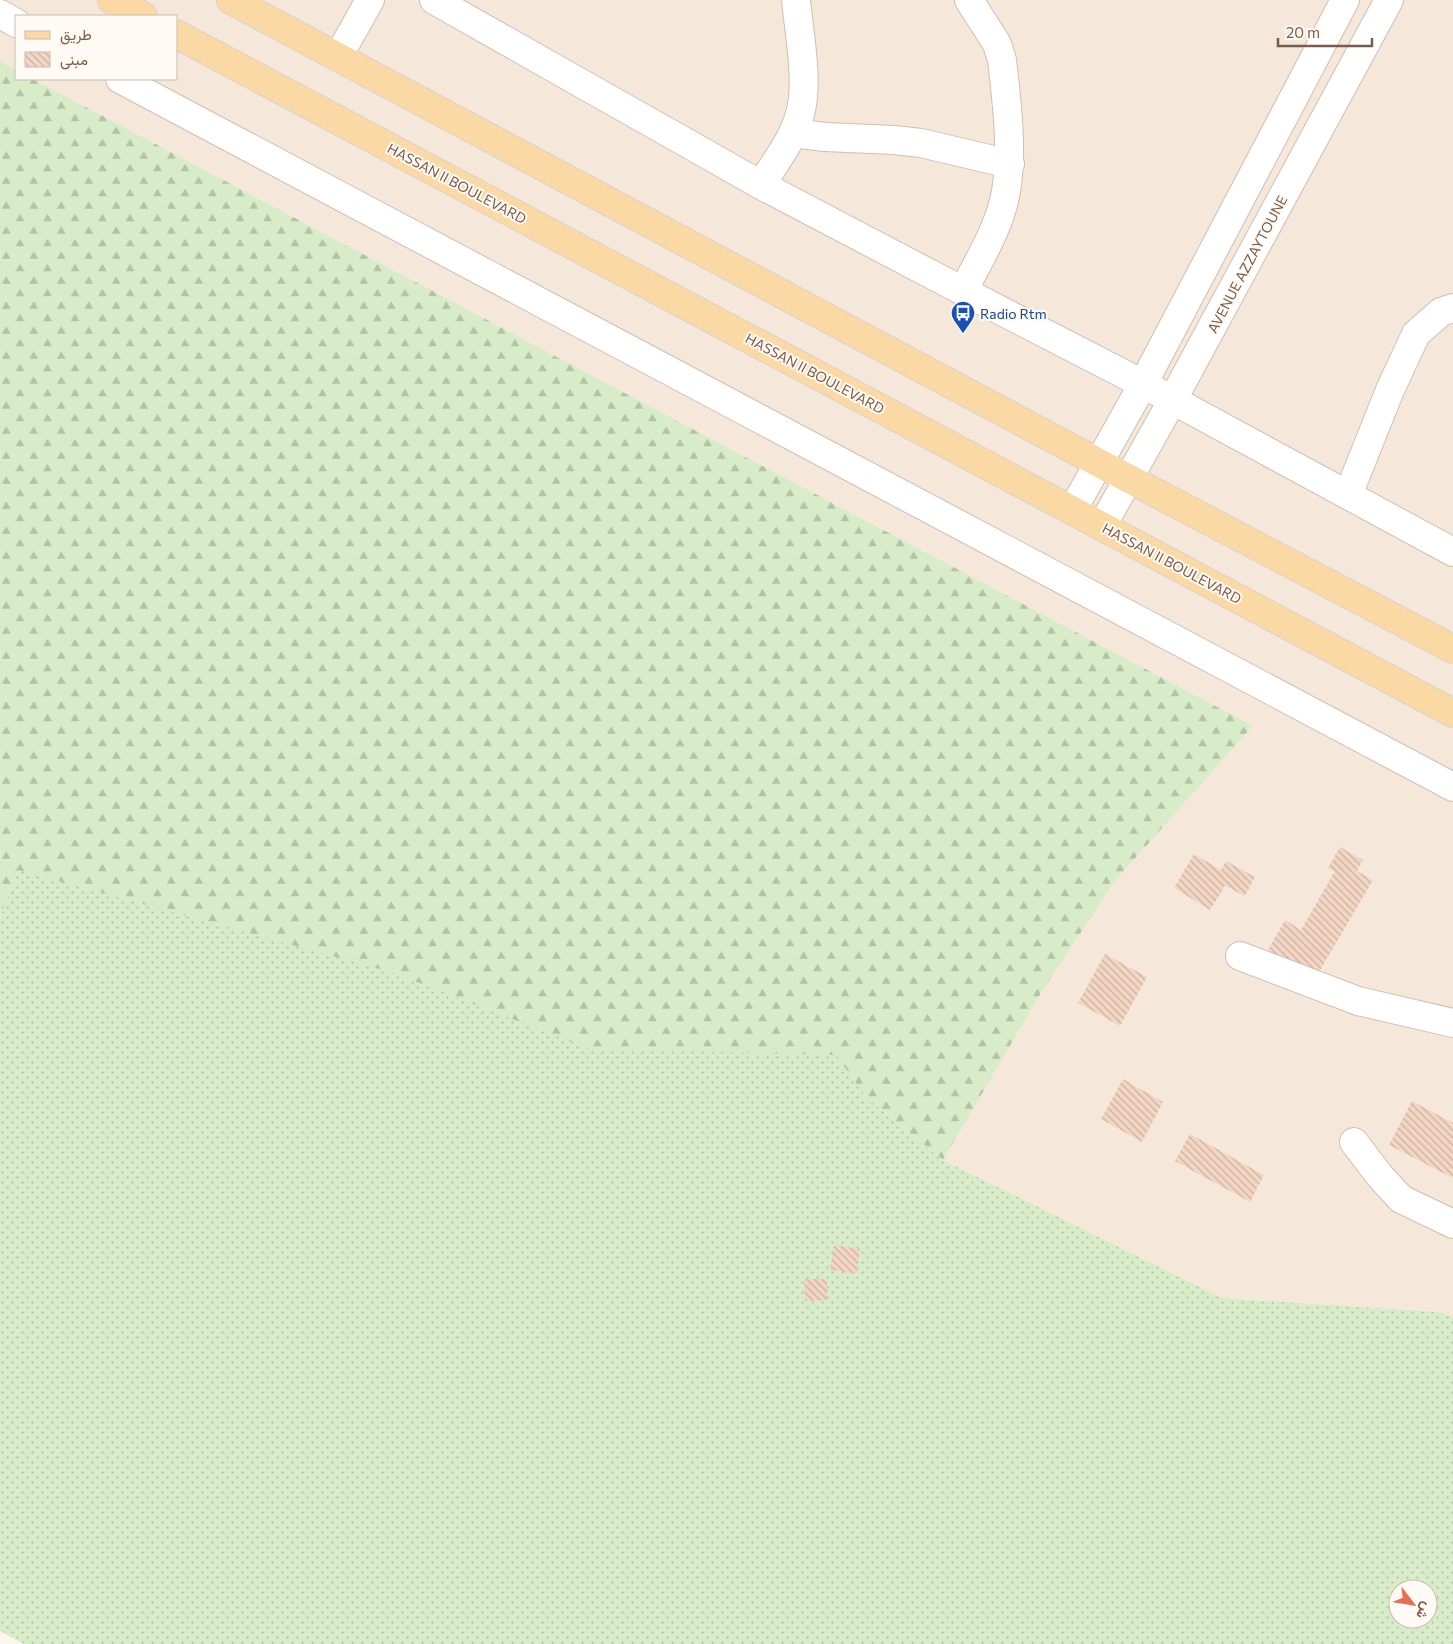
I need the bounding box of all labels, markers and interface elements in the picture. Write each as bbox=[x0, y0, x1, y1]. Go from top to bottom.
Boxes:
legend bbox=[15, 15, 178, 80]
scale bar bbox=[1278, 15, 1372, 47]
text: 20 m bbox=[1286, 23, 1320, 41]
text: طريق bbox=[60, 25, 92, 45]
text: مبنى bbox=[60, 50, 88, 70]
street label: HASSAN II BOULEVARD bbox=[385, 139, 529, 227]
street label: AVENUE AZZAYTOUNE bbox=[1203, 192, 1291, 336]
bus stop icon: Radio Rtm bbox=[950, 300, 976, 334]
place label: Radio Rtm bbox=[980, 305, 1047, 322]
street label: HASSAN II BOULEVARD bbox=[743, 329, 887, 417]
street label: HASSAN II BOULEVARD bbox=[1100, 519, 1244, 607]
north arrow bbox=[1388, 1579, 1438, 1629]
text: ش bbox=[1412, 1599, 1436, 1623]

